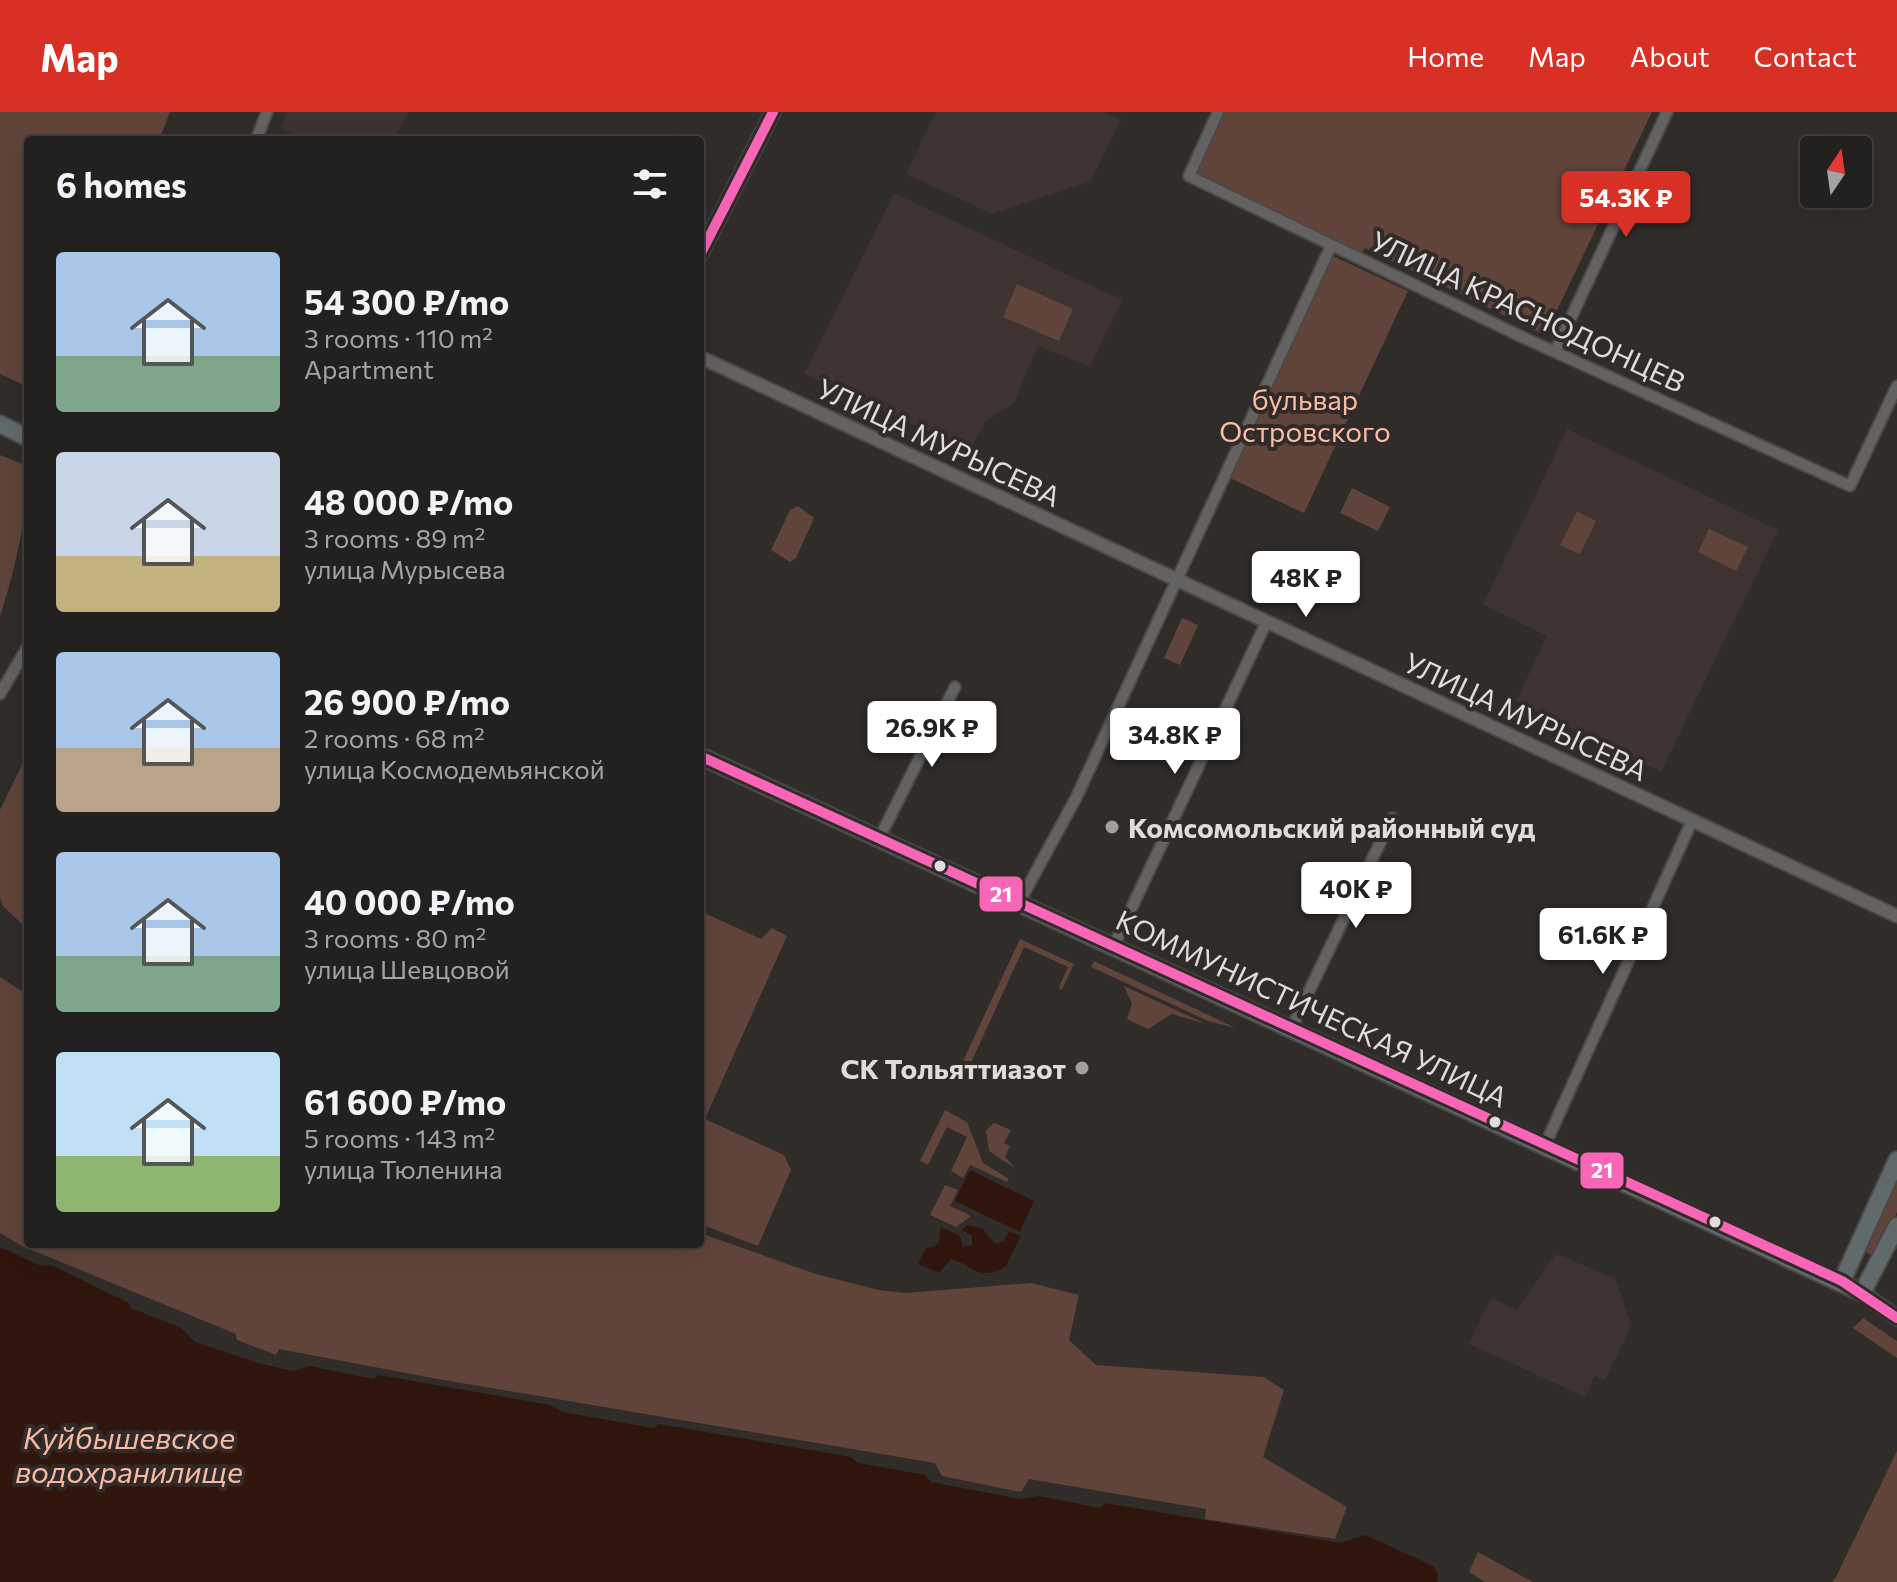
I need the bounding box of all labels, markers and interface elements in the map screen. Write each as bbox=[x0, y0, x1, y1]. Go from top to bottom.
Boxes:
text: Map bbox=[40, 33, 119, 80]
text: Home bbox=[1407, 39, 1484, 73]
text: Map bbox=[1528, 39, 1586, 73]
text: About bbox=[1630, 39, 1710, 73]
text: Contact bbox=[1754, 39, 1857, 73]
north arrow bbox=[1800, 136, 1872, 208]
map controls bbox=[1800, 136, 1872, 208]
icon: filters bbox=[628, 162, 672, 206]
text: 6 homes bbox=[56, 163, 187, 205]
pin: 54.3K ₽ bbox=[1552, 171, 1700, 239]
text: 54.3K ₽ bbox=[1579, 181, 1673, 212]
street label: УЛИЦА КРАСНОДОНЦЕВ bbox=[1366, 223, 1690, 399]
text: 54 300 ₽/mo bbox=[304, 280, 509, 322]
icon: home bbox=[120, 284, 216, 380]
text: 3 rooms · 110 m² bbox=[304, 322, 493, 353]
text: Apartment bbox=[304, 353, 434, 384]
street label: УЛИЦА МУРЫСЕВА bbox=[812, 371, 1066, 513]
park label: бульвар Островского bbox=[1219, 382, 1391, 448]
text: 48 000 ₽/mo bbox=[304, 480, 513, 522]
icon: home bbox=[120, 484, 216, 580]
text: 3 rooms · 89 m² bbox=[304, 522, 485, 553]
pin: 48K ₽ bbox=[1250, 551, 1362, 619]
text: улица Мурысева bbox=[304, 553, 505, 584]
text: 48K ₽ bbox=[1270, 561, 1342, 592]
street label: УЛИЦА МУРЫСЕВА bbox=[1399, 645, 1653, 787]
text: 26 900 ₽/mo bbox=[304, 680, 510, 722]
icon: home bbox=[120, 684, 216, 780]
pin: 26.9K ₽ bbox=[858, 701, 1006, 769]
pin: 34.8K ₽ bbox=[1101, 708, 1249, 776]
text: 26.9K ₽ bbox=[885, 711, 979, 742]
text: 34.8K ₽ bbox=[1128, 718, 1222, 749]
text: 2 rooms · 68 m² bbox=[304, 722, 485, 753]
text: улица Космодемьянской bbox=[304, 753, 605, 784]
place label: Комсомольский районный суд bbox=[1128, 810, 1535, 844]
marker: Комсомольский районный суд bbox=[1103, 818, 1121, 836]
unlabelled marker bbox=[932, 858, 948, 874]
pin: 40K ₽ bbox=[1300, 862, 1412, 930]
text: 40K ₽ bbox=[1319, 872, 1393, 903]
line badge: 21 bbox=[978, 875, 1024, 913]
text: 40 000 ₽/mo bbox=[304, 880, 515, 922]
text: 21 bbox=[990, 880, 1012, 907]
icon: home bbox=[120, 884, 216, 980]
street label: КОММУНИСТИЧЕСКАЯ УЛИЦА bbox=[1111, 902, 1513, 1114]
pin: 61.6K ₽ bbox=[1529, 908, 1677, 976]
text: 61.6K ₽ bbox=[1558, 918, 1648, 949]
text: 3 rooms · 80 m² bbox=[304, 922, 486, 953]
text: улица Шевцовой bbox=[304, 953, 510, 984]
place label: СК Тольяттиазот bbox=[840, 1051, 1066, 1085]
marker: СК Тольяттиазот bbox=[1073, 1059, 1091, 1077]
text: 61 600 ₽/mo bbox=[304, 1080, 506, 1122]
icon: home bbox=[120, 1084, 216, 1180]
unlabelled marker bbox=[1487, 1114, 1503, 1130]
text: 5 rooms · 143 m² bbox=[304, 1122, 495, 1153]
line badge: 21 bbox=[1579, 1151, 1625, 1190]
text: улица Тюленина bbox=[304, 1153, 502, 1184]
text: 21 bbox=[1591, 1156, 1613, 1183]
unlabelled marker bbox=[1707, 1214, 1723, 1230]
water label: Куйбышевское водохранилище bbox=[15, 1418, 243, 1489]

